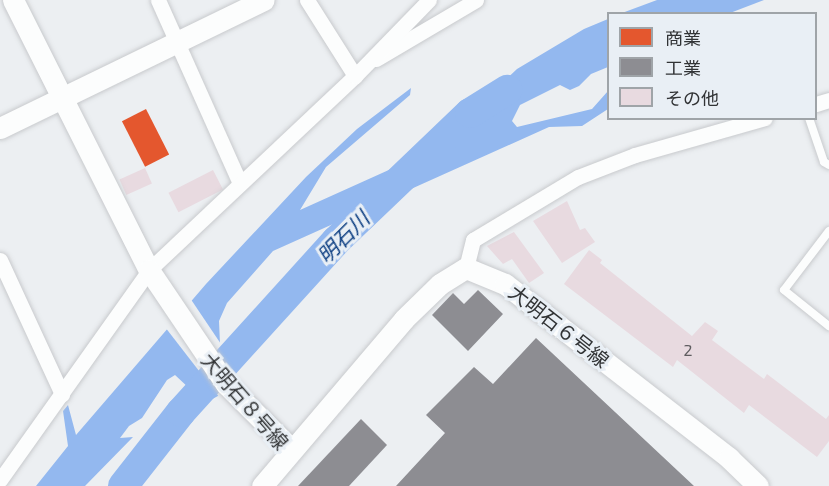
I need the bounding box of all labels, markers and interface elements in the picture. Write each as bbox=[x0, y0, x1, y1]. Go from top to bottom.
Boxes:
legend bbox=[607, 12, 817, 120]
text: 商業 bbox=[665, 27, 701, 49]
text: 工業 bbox=[665, 57, 701, 79]
text: その他 bbox=[665, 87, 719, 109]
water label: 明石川 bbox=[312, 206, 374, 268]
street label: 大明石６号線 bbox=[504, 280, 614, 372]
house number: 2 bbox=[684, 340, 692, 360]
street label: 大明石８号線 bbox=[197, 348, 293, 454]

